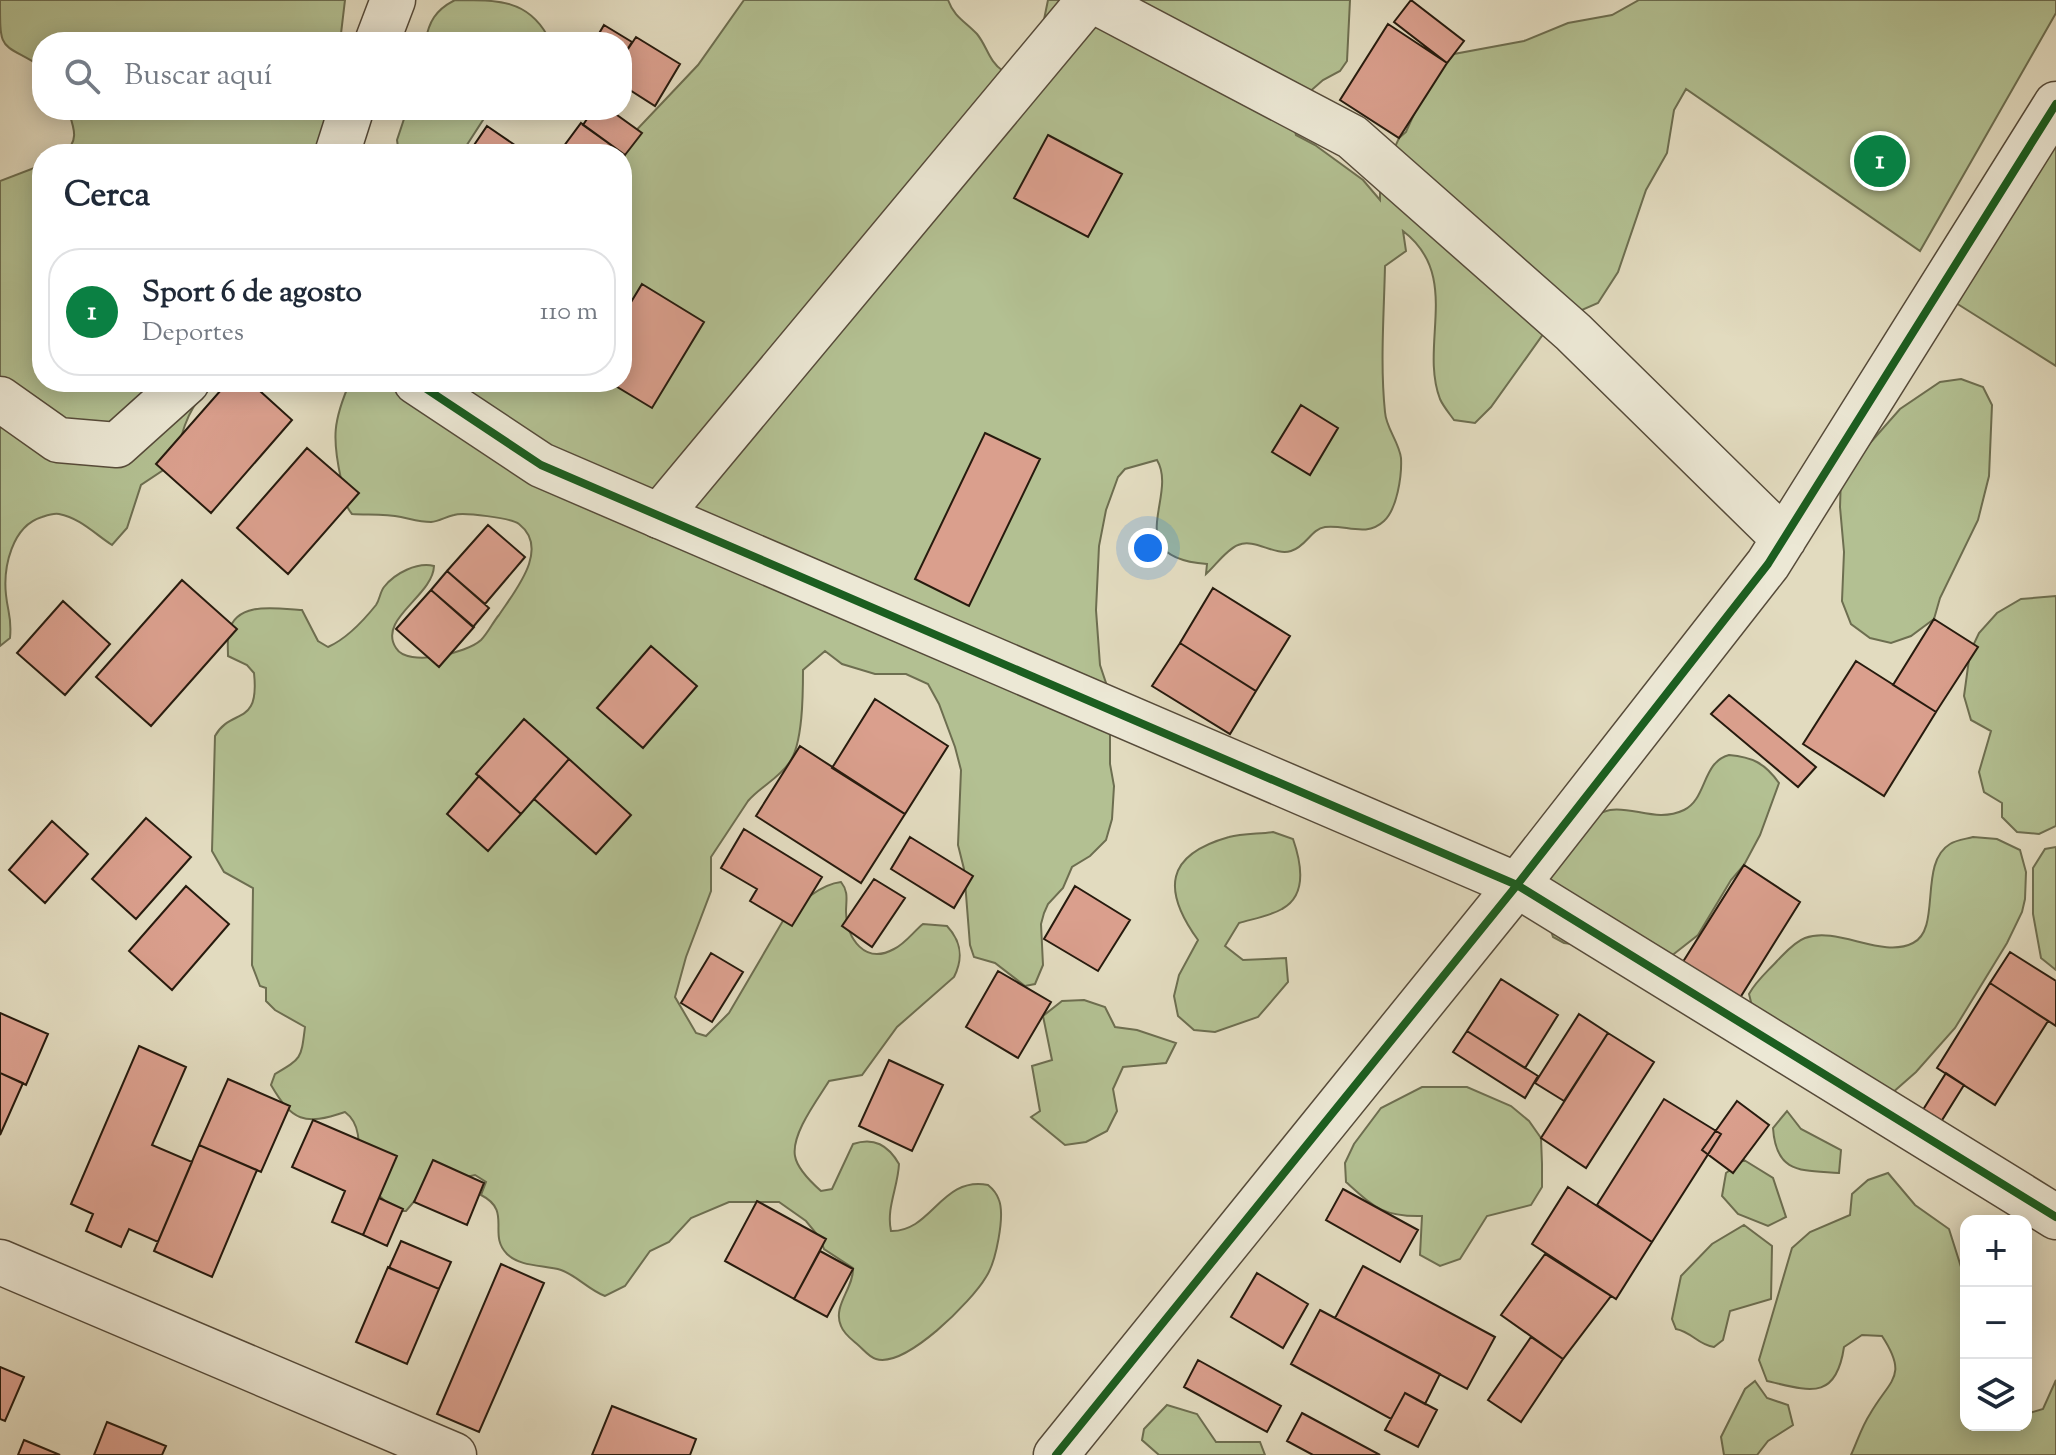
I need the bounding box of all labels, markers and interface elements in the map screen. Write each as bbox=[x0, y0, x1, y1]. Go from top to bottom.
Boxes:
search box bbox=[32, 32, 632, 120]
icon: search bbox=[60, 54, 104, 98]
text: Buscar aquí bbox=[124, 55, 272, 98]
pin: 1 bbox=[1854, 131, 1906, 191]
text: Cerca bbox=[64, 172, 150, 221]
text: Sport 6 de agosto bbox=[142, 272, 362, 315]
text: 1 bbox=[88, 294, 96, 331]
text: 110 m bbox=[540, 294, 598, 331]
text: Deportes bbox=[142, 315, 244, 352]
your location bbox=[1128, 528, 1168, 568]
map controls bbox=[1960, 1215, 2032, 1431]
button: + bbox=[1960, 1215, 2032, 1287]
button: − bbox=[1960, 1287, 2032, 1359]
button: layers bbox=[1960, 1359, 2032, 1431]

